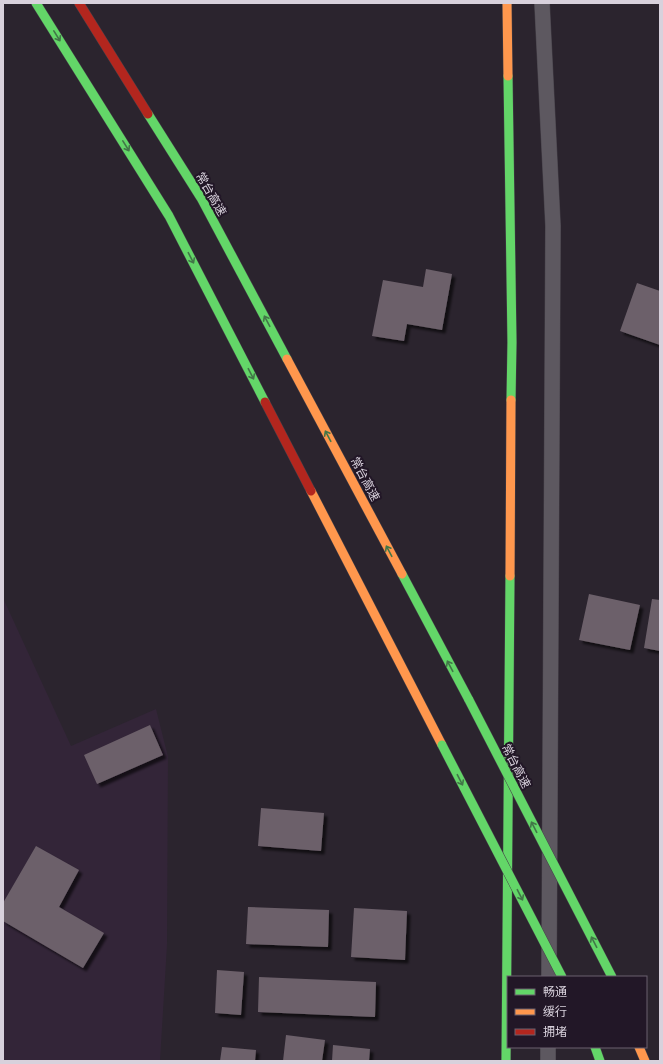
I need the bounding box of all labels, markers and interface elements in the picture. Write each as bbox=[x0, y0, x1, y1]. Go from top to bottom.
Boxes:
one-way arrow bbox=[53, 30, 61, 42]
one-way arrow bbox=[122, 140, 130, 151]
street label: 常台高速 bbox=[193, 170, 229, 218]
one-way arrow bbox=[188, 252, 196, 264]
one-way arrow bbox=[262, 316, 270, 328]
one-way arrow bbox=[248, 368, 255, 380]
one-way arrow bbox=[324, 430, 331, 442]
street label: 常台高速 bbox=[348, 455, 382, 503]
one-way arrow bbox=[385, 545, 392, 557]
one-way arrow bbox=[446, 660, 454, 672]
street label: 常台高速 bbox=[499, 741, 533, 791]
one-way arrow bbox=[457, 774, 464, 786]
one-way arrow bbox=[530, 821, 537, 833]
one-way arrow bbox=[516, 889, 524, 901]
one-way arrow bbox=[590, 937, 597, 949]
legend bbox=[507, 976, 647, 1048]
text: 畅通 bbox=[543, 985, 567, 999]
text: 缓行 bbox=[543, 1005, 567, 1019]
text: 拥堵 bbox=[543, 1025, 567, 1039]

